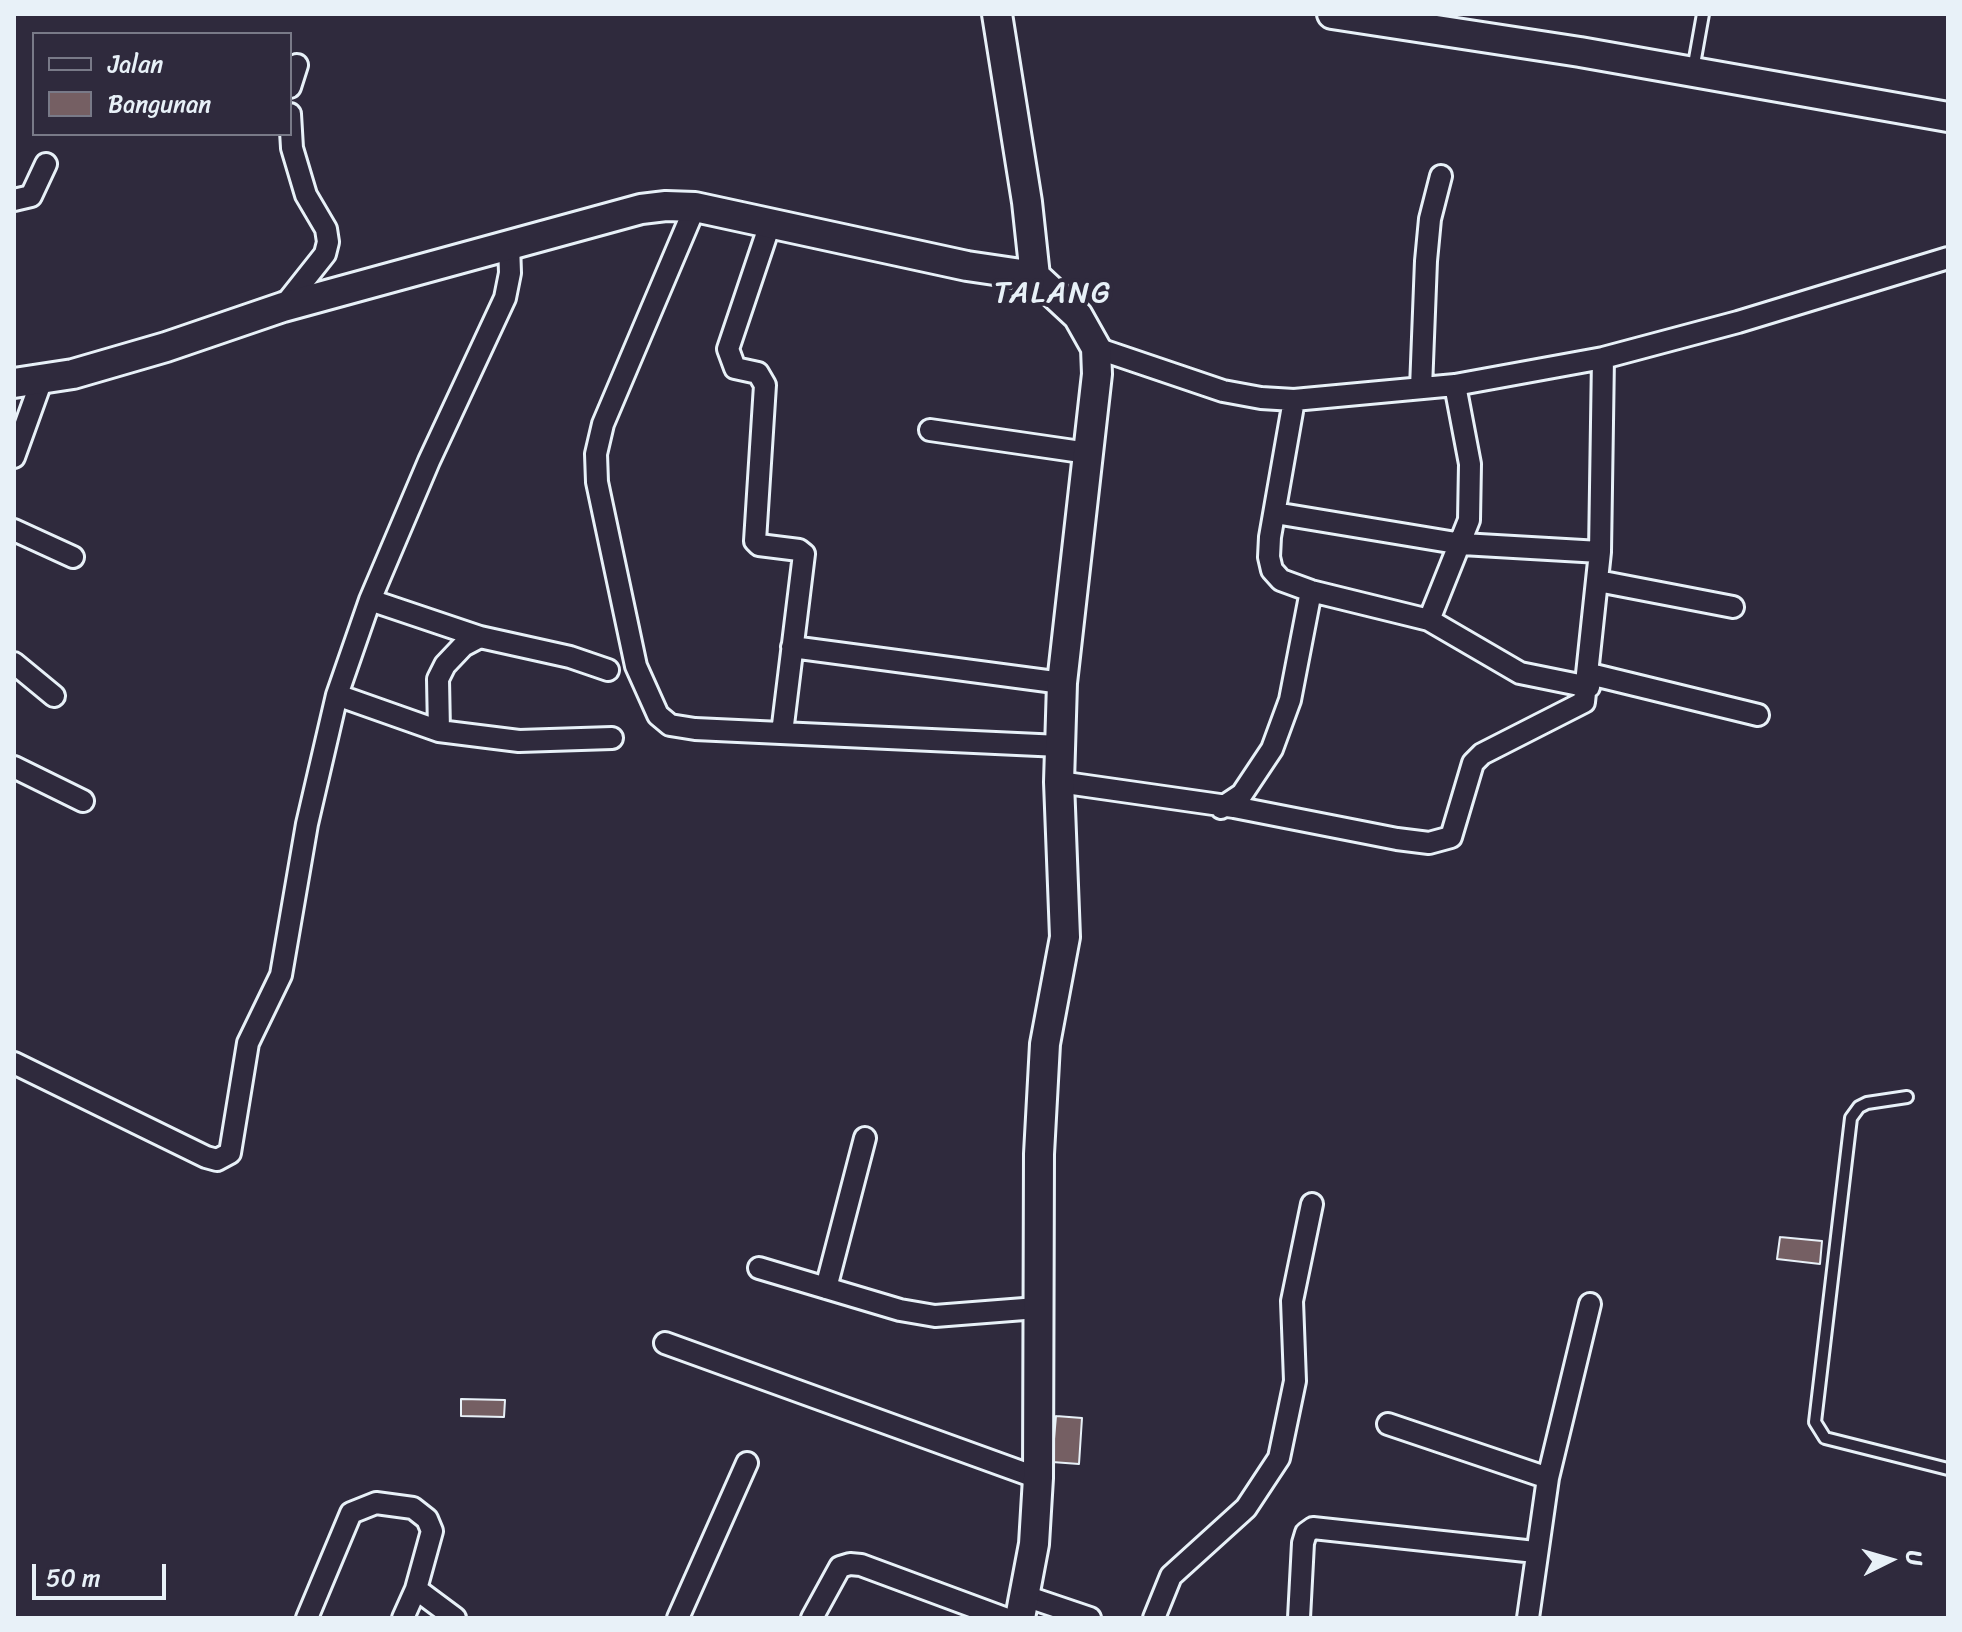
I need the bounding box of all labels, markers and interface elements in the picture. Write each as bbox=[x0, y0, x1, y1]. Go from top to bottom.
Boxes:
legend bbox=[32, 32, 292, 136]
text: Jalan bbox=[108, 43, 163, 85]
text: Bangunan bbox=[108, 83, 211, 125]
district label: TALANG bbox=[994, 276, 1112, 312]
north arrow bbox=[1850, 1520, 1930, 1600]
scale bar bbox=[36, 1548, 170, 1598]
text: U bbox=[1894, 1549, 1934, 1567]
text: 50 m bbox=[46, 1557, 101, 1599]

